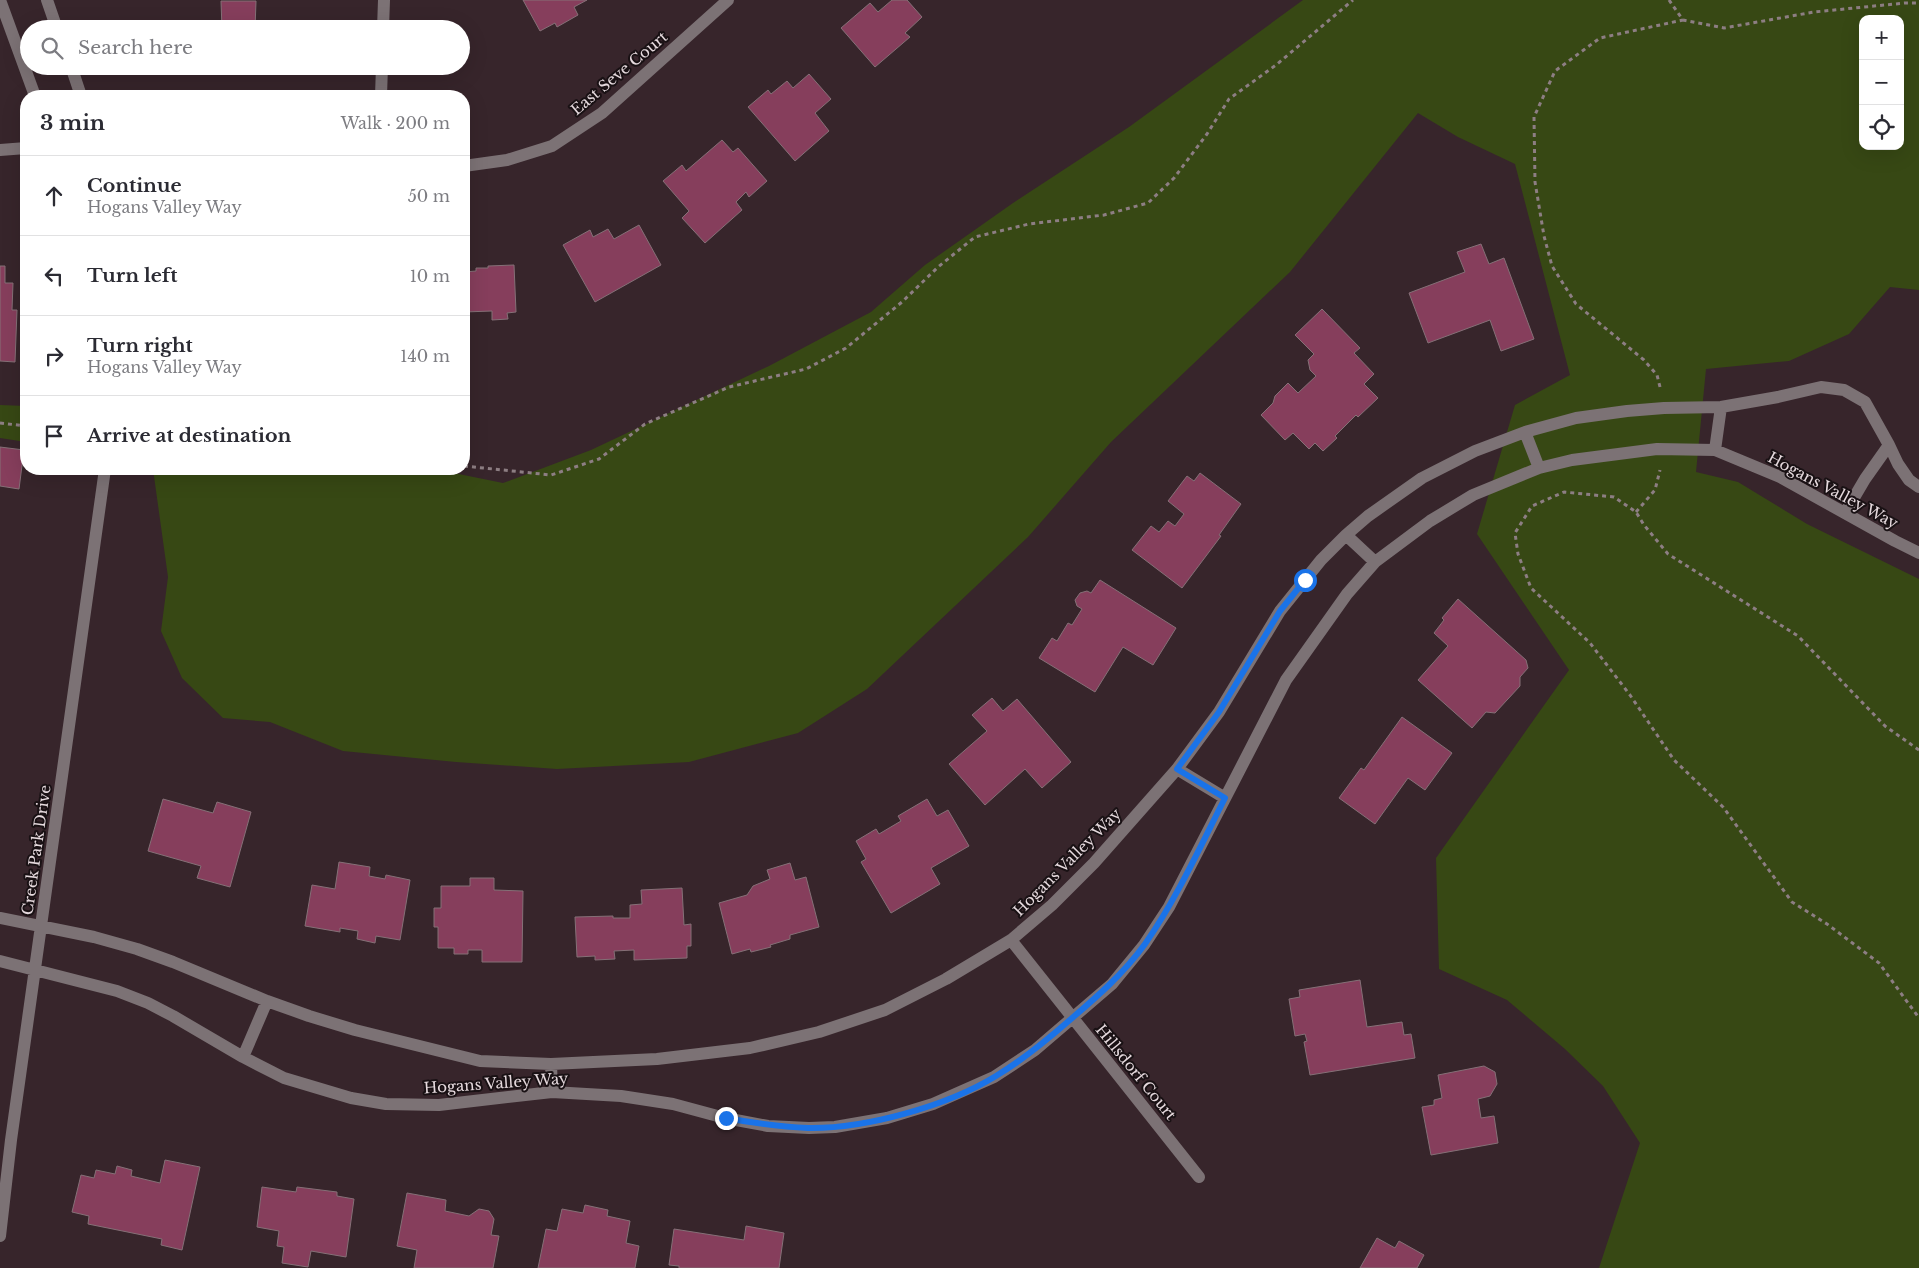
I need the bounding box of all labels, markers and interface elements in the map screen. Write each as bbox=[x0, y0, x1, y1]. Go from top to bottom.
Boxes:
map controls bbox=[1859, 15, 1904, 150]
button: + bbox=[1859, 15, 1904, 60]
search box bbox=[20, 20, 470, 75]
street label: East Seve Court bbox=[567, 27, 672, 119]
icon: search bbox=[38, 34, 66, 62]
text: Search here bbox=[78, 36, 193, 59]
button: − bbox=[1859, 60, 1904, 105]
button: locate bbox=[1859, 105, 1904, 150]
text: 3 min bbox=[40, 110, 105, 136]
text: Walk · 200 m bbox=[341, 113, 450, 133]
text: Continue bbox=[87, 174, 182, 197]
icon: ahead bbox=[40, 182, 68, 210]
text: 50 m bbox=[408, 186, 450, 206]
text: Hogans Valley Way bbox=[87, 197, 242, 217]
icon: left bbox=[40, 262, 68, 290]
text: Turn left bbox=[87, 264, 178, 287]
text: 10 m bbox=[410, 266, 450, 286]
text: Turn right bbox=[87, 334, 193, 357]
icon: right bbox=[40, 342, 68, 370]
text: 140 m bbox=[400, 346, 450, 366]
text: Hogans Valley Way bbox=[87, 357, 242, 377]
icon: arrive bbox=[40, 422, 68, 450]
text: Arrive at destination bbox=[87, 424, 291, 447]
street label: Hogans Valley Way bbox=[1765, 448, 1902, 533]
route start bbox=[1294, 569, 1317, 592]
street label: Creek Park Drive bbox=[17, 784, 55, 916]
street label: Hogans Valley Way bbox=[1009, 804, 1125, 920]
street label: Hillsdorf Court bbox=[1092, 1020, 1181, 1124]
street label: Hogans Valley Way bbox=[423, 1068, 569, 1098]
route end bbox=[715, 1107, 738, 1130]

